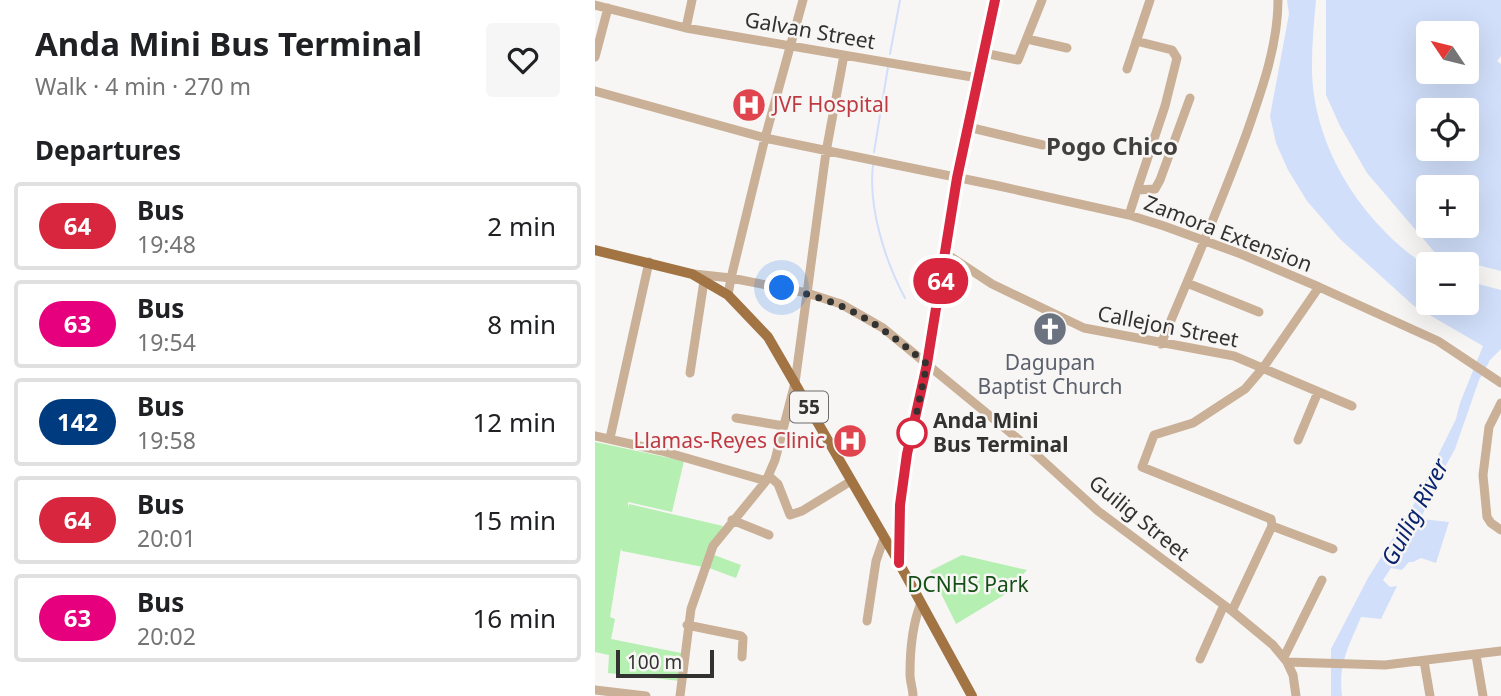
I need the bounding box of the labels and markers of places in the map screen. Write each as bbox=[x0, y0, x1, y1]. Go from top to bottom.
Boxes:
hospital icon: JVF Hospital bbox=[730, 86, 768, 124]
place label: JVF Hospital bbox=[771, 90, 889, 118]
church icon: Dagupan Baptist Church bbox=[1031, 310, 1069, 348]
place label: Dagupan Baptist Church bbox=[978, 348, 1122, 400]
place label: Anda Mini Bus Terminal bbox=[933, 406, 1068, 458]
marker: Anda Mini Bus Terminal bbox=[897, 418, 927, 448]
hospital icon: Llamas-Reyes Clinic bbox=[831, 422, 869, 460]
place label: Llamas-Reyes Clinic bbox=[633, 426, 825, 454]

